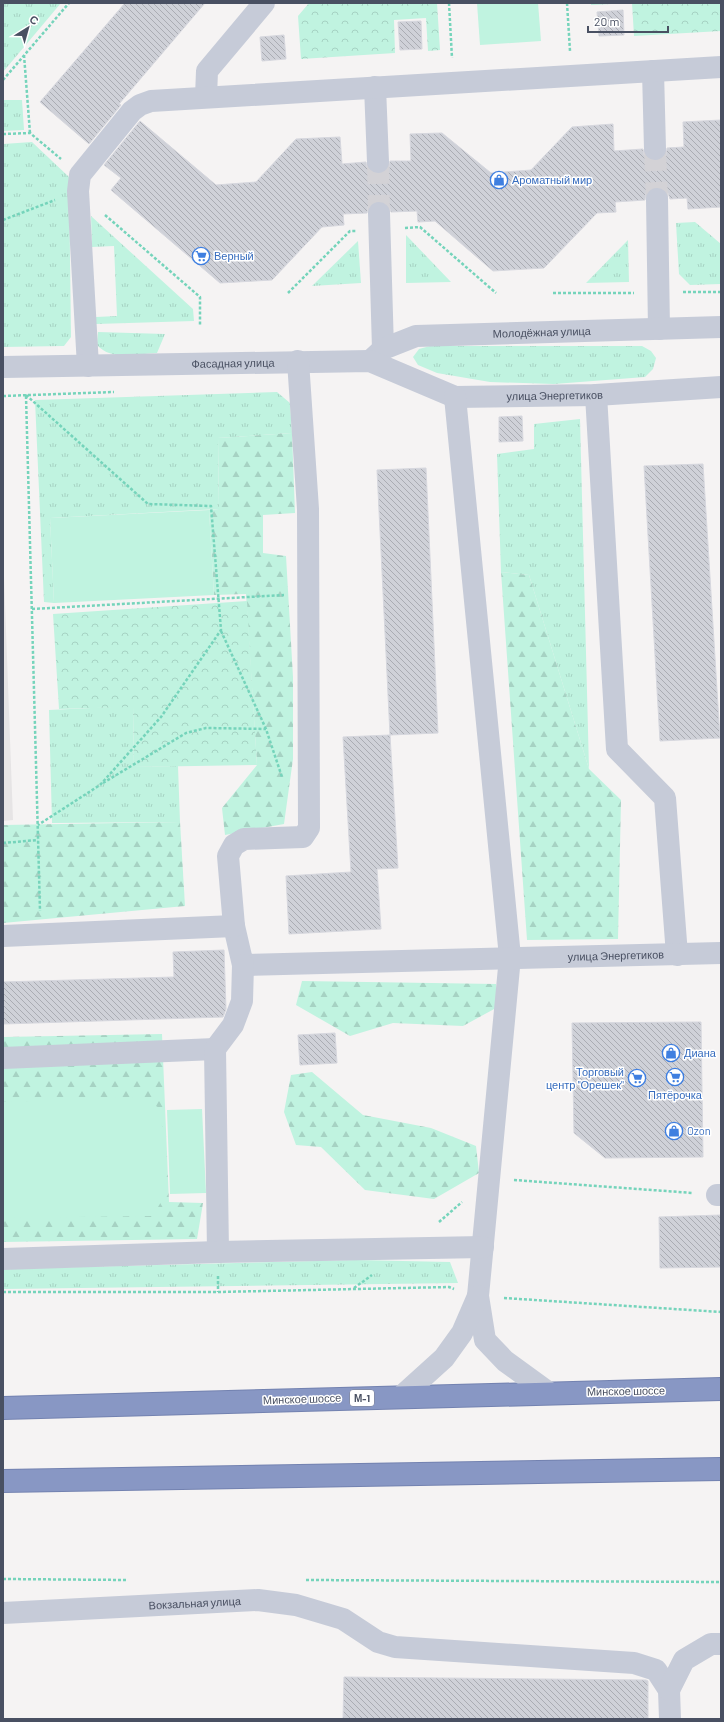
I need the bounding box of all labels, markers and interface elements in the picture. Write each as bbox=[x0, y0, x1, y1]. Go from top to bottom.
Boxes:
north arrow bbox=[8, 8, 48, 48]
scale bar bbox=[588, 8, 668, 34]
text: С bbox=[27, 12, 41, 27]
text: 20 m bbox=[594, 14, 620, 28]
shop icon: Ароматный мир bbox=[489, 170, 509, 190]
place label: Ароматный мир bbox=[512, 173, 592, 186]
supermarket icon: Верный bbox=[191, 246, 211, 266]
place label: Верный bbox=[214, 249, 254, 262]
street label: Молодёжная улица bbox=[493, 324, 592, 340]
street label: Фасадная улица bbox=[191, 356, 276, 370]
street label: улица Энергетиков bbox=[506, 388, 603, 402]
street label: улица Энергетиков bbox=[568, 947, 664, 963]
shop icon: Диана bbox=[661, 1043, 681, 1063]
place label: Диана bbox=[684, 1046, 717, 1059]
place label: Торговый центр "Орешек" bbox=[546, 1065, 624, 1091]
supermarket icon: Пятёрочка bbox=[665, 1067, 685, 1087]
supermarket icon: Торговый центр "Орешек" bbox=[627, 1068, 647, 1088]
place label: Пятёрочка bbox=[648, 1088, 703, 1101]
shop icon: Ozon bbox=[664, 1121, 684, 1141]
place label: Ozon bbox=[687, 1124, 711, 1137]
street label: Минское шоссе bbox=[587, 1383, 665, 1398]
road number: М-1 bbox=[350, 1390, 374, 1406]
street label: Минское шоссе bbox=[263, 1391, 341, 1406]
street label: Вокзальная улица bbox=[148, 1594, 242, 1612]

